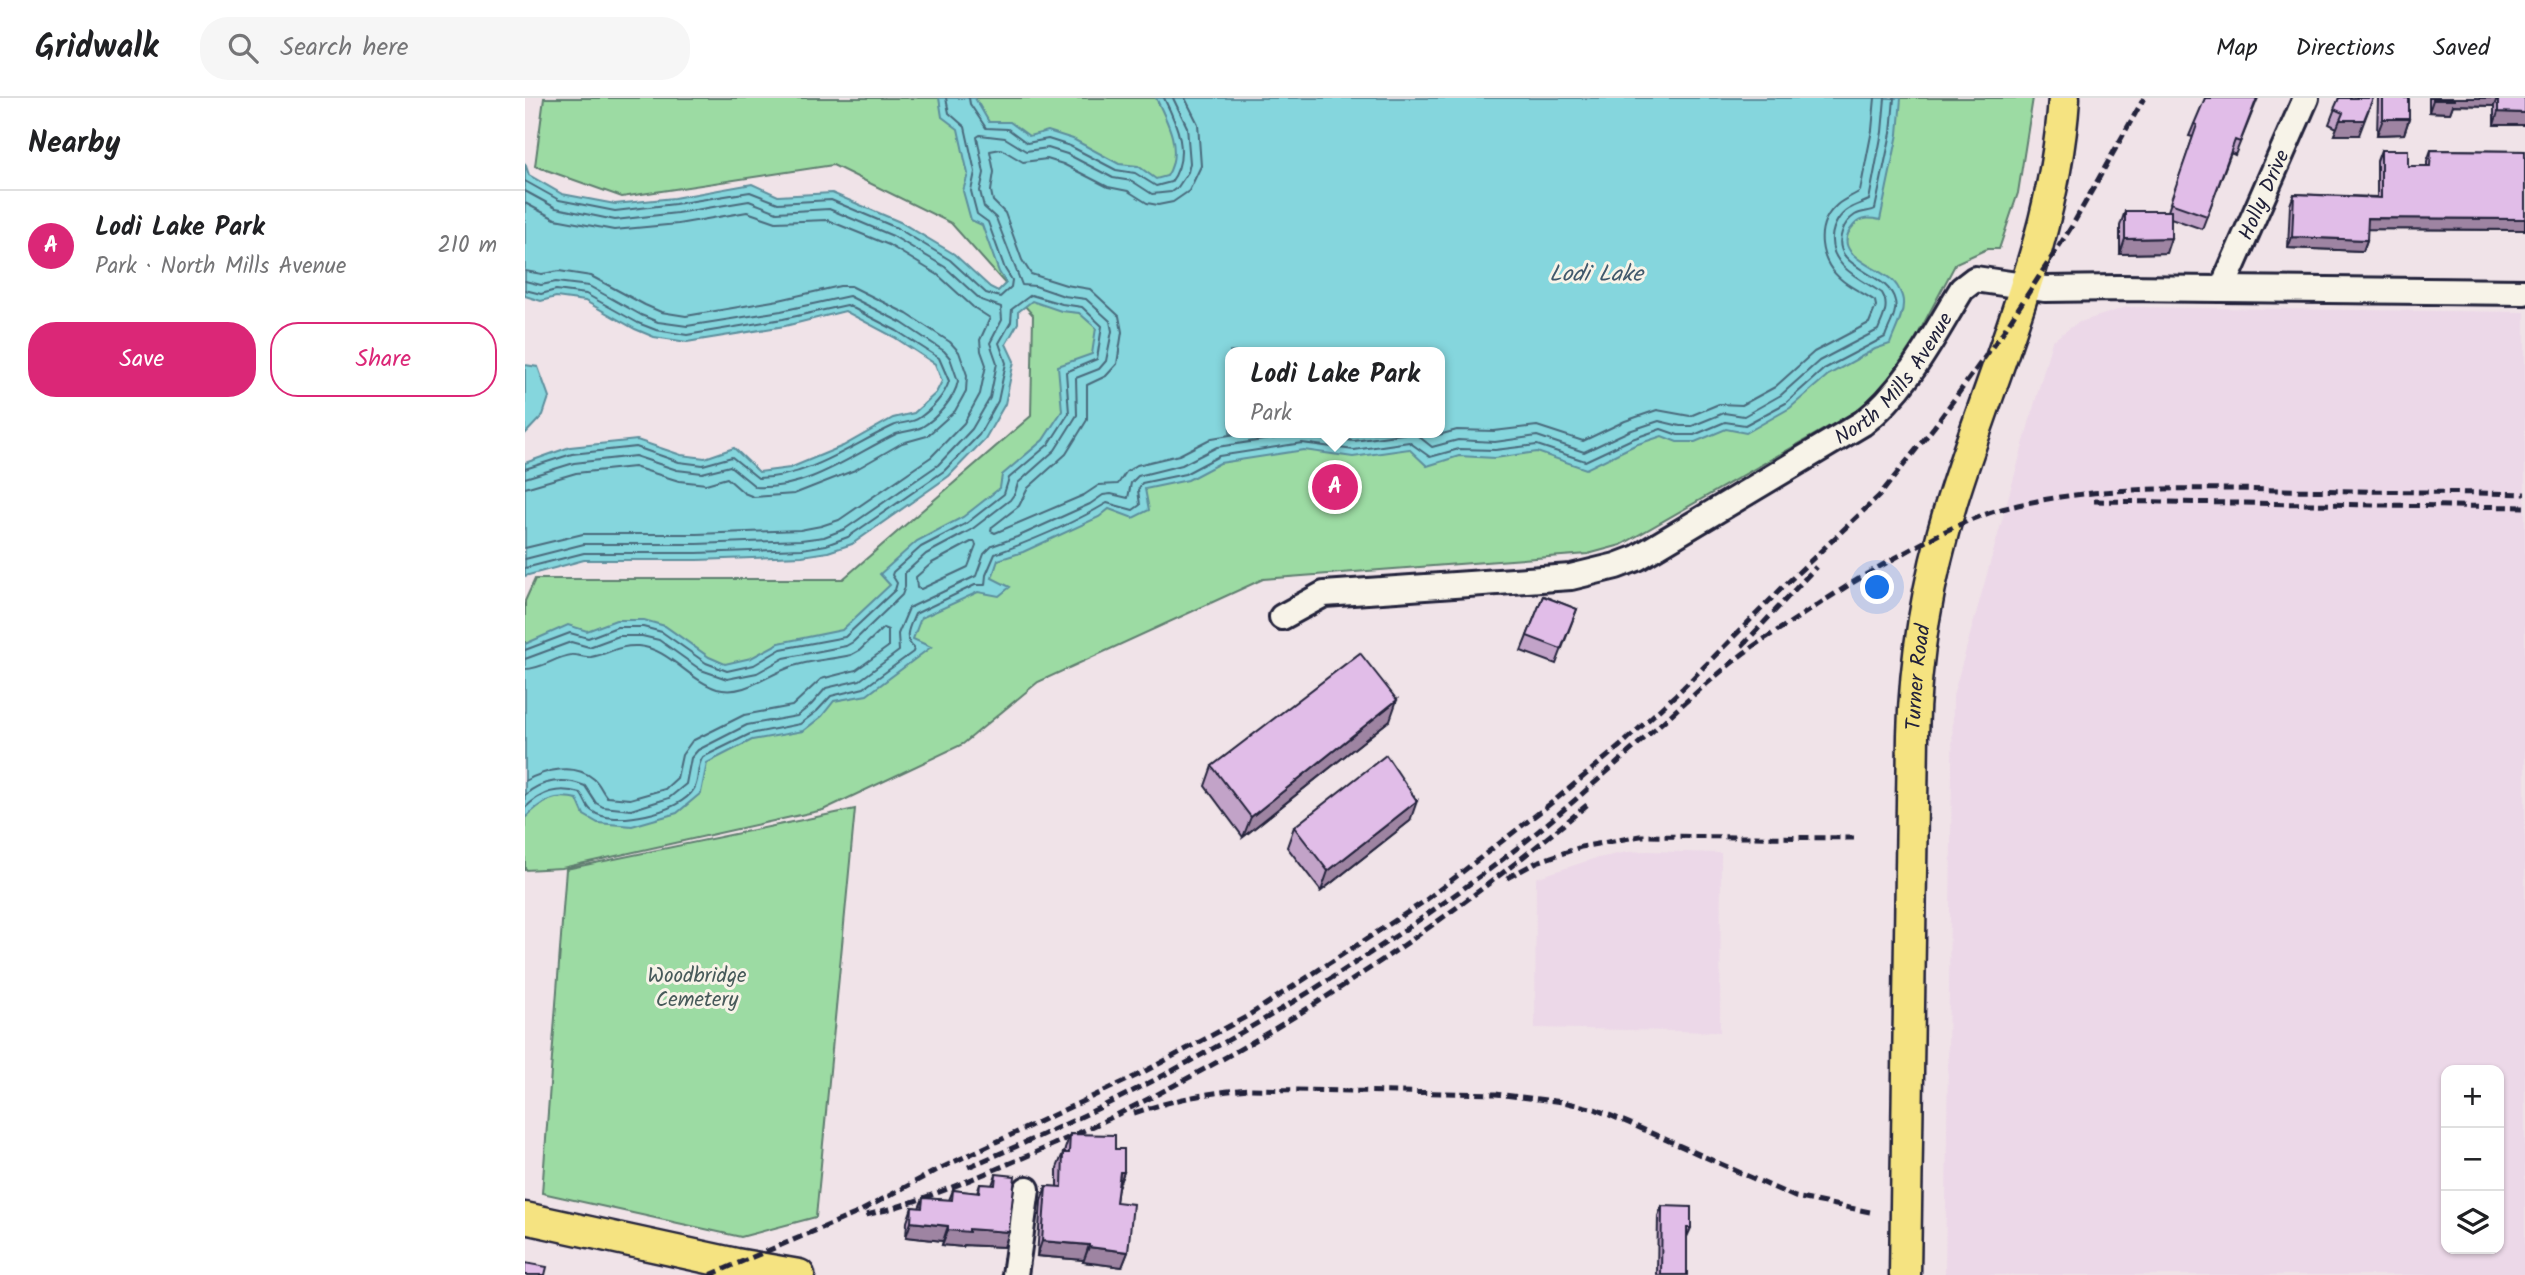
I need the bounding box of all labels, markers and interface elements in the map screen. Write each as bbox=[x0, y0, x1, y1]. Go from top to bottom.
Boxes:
search box bbox=[200, 17, 690, 80]
text: Gridwalk bbox=[35, 22, 158, 75]
text: Search here bbox=[280, 27, 409, 69]
icon: search bbox=[224, 29, 262, 67]
text: Map bbox=[2216, 29, 2258, 68]
text: Directions bbox=[2296, 29, 2395, 68]
text: Saved bbox=[2433, 29, 2490, 68]
text: Nearby bbox=[28, 120, 120, 168]
street label: Holly Drive bbox=[2230, 144, 2299, 246]
text: Lodi Lake Park bbox=[95, 207, 265, 249]
text: A bbox=[44, 228, 58, 264]
text: 210 m bbox=[437, 228, 497, 264]
text: Park · North Mills Avenue bbox=[95, 249, 346, 285]
water label: Lodi Lake bbox=[1549, 257, 1645, 293]
street label: North Mills Avenue bbox=[1828, 306, 1963, 455]
button: Save bbox=[28, 322, 256, 397]
button: Share bbox=[270, 322, 497, 397]
popup bbox=[1225, 347, 1445, 438]
text: Lodi Lake Park bbox=[1250, 354, 1420, 396]
text: Park bbox=[1250, 396, 1292, 432]
pin: A bbox=[1312, 461, 1358, 513]
your location bbox=[1860, 570, 1894, 604]
street label: Turner Road bbox=[1898, 622, 1941, 731]
park label: Woodbridge Cemetery bbox=[648, 960, 747, 1017]
map controls bbox=[2441, 1065, 2504, 1254]
button: + bbox=[2441, 1065, 2504, 1128]
button: − bbox=[2441, 1128, 2504, 1191]
button: layers bbox=[2441, 1191, 2504, 1254]

